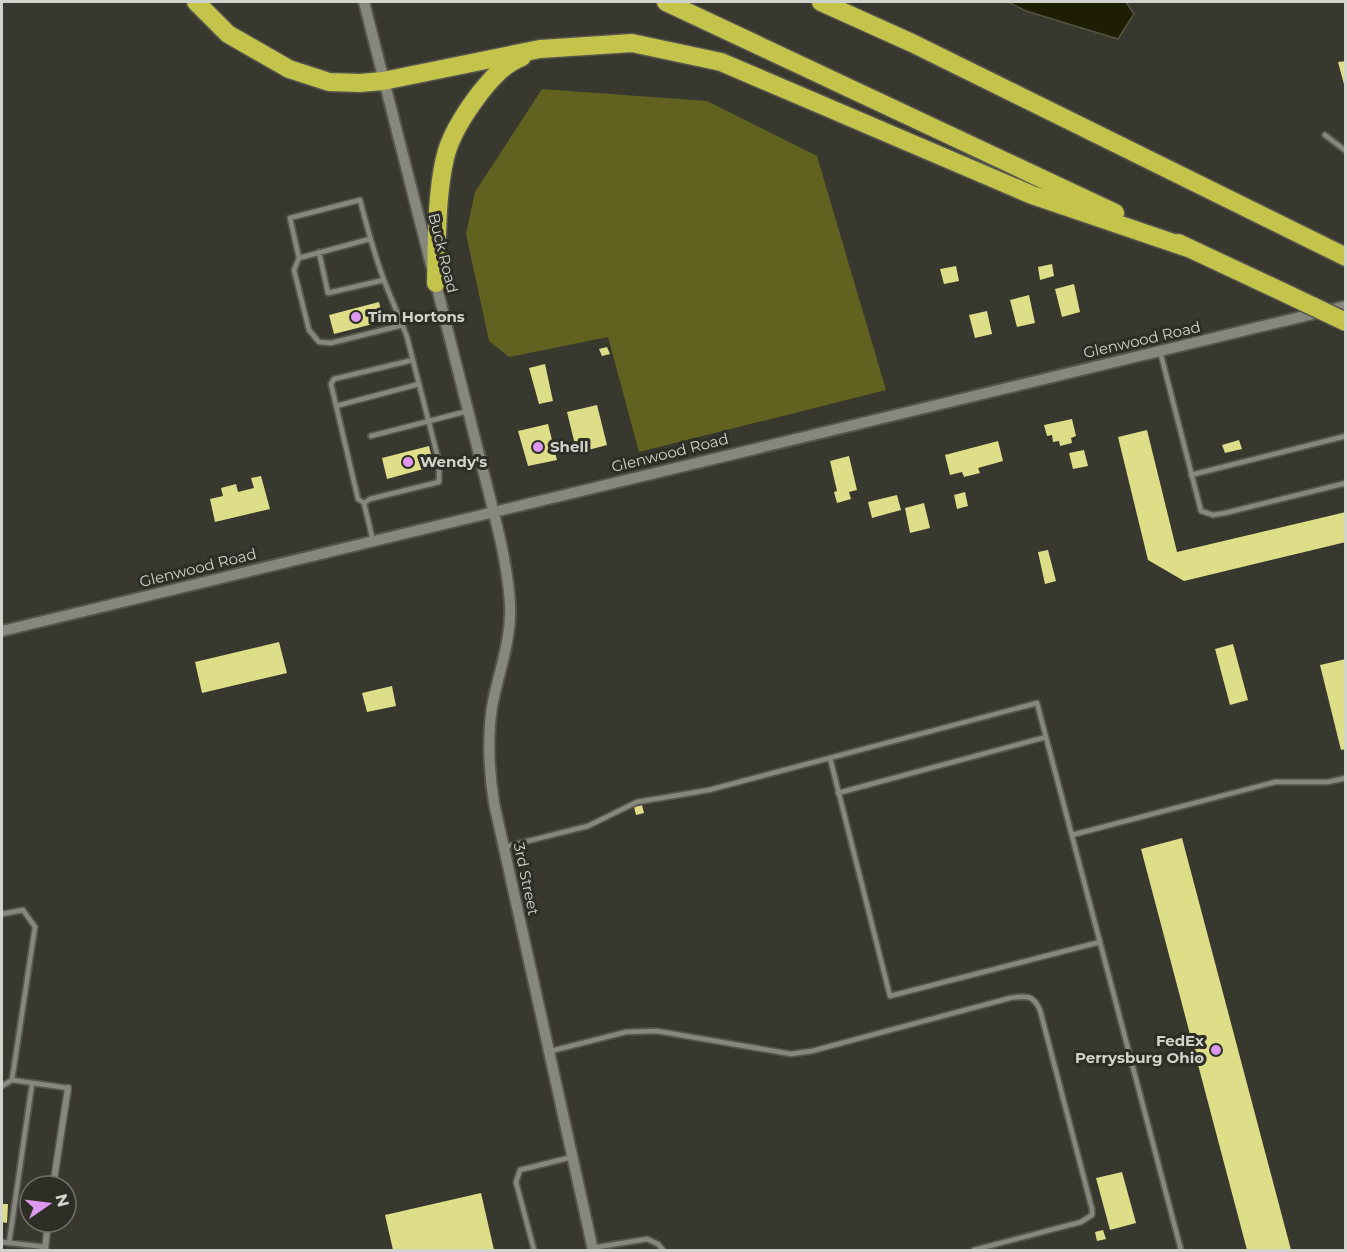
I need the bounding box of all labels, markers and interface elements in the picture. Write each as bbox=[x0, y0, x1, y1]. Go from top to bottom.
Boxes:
street label: Buck Road bbox=[424, 211, 463, 295]
place label: Tim Hortons bbox=[368, 307, 465, 326]
marker: Tim Hortons bbox=[349, 310, 363, 324]
street label: Glenwood Road bbox=[1081, 317, 1202, 362]
street label: Glenwood Road bbox=[609, 429, 730, 476]
place label: Shell bbox=[550, 437, 589, 456]
marker: Shell bbox=[531, 440, 545, 454]
place label: Wendy's bbox=[420, 452, 487, 471]
marker: Wendy's bbox=[401, 455, 415, 469]
street label: Glenwood Road bbox=[137, 544, 258, 591]
street label: 3rd Street bbox=[510, 841, 543, 917]
place label: FedEx Perrysburg Ohio bbox=[1075, 1031, 1204, 1067]
marker: FedEx Perrysburg Ohio bbox=[1209, 1043, 1223, 1057]
north arrow bbox=[18, 1174, 78, 1234]
text: N bbox=[51, 1192, 73, 1209]

